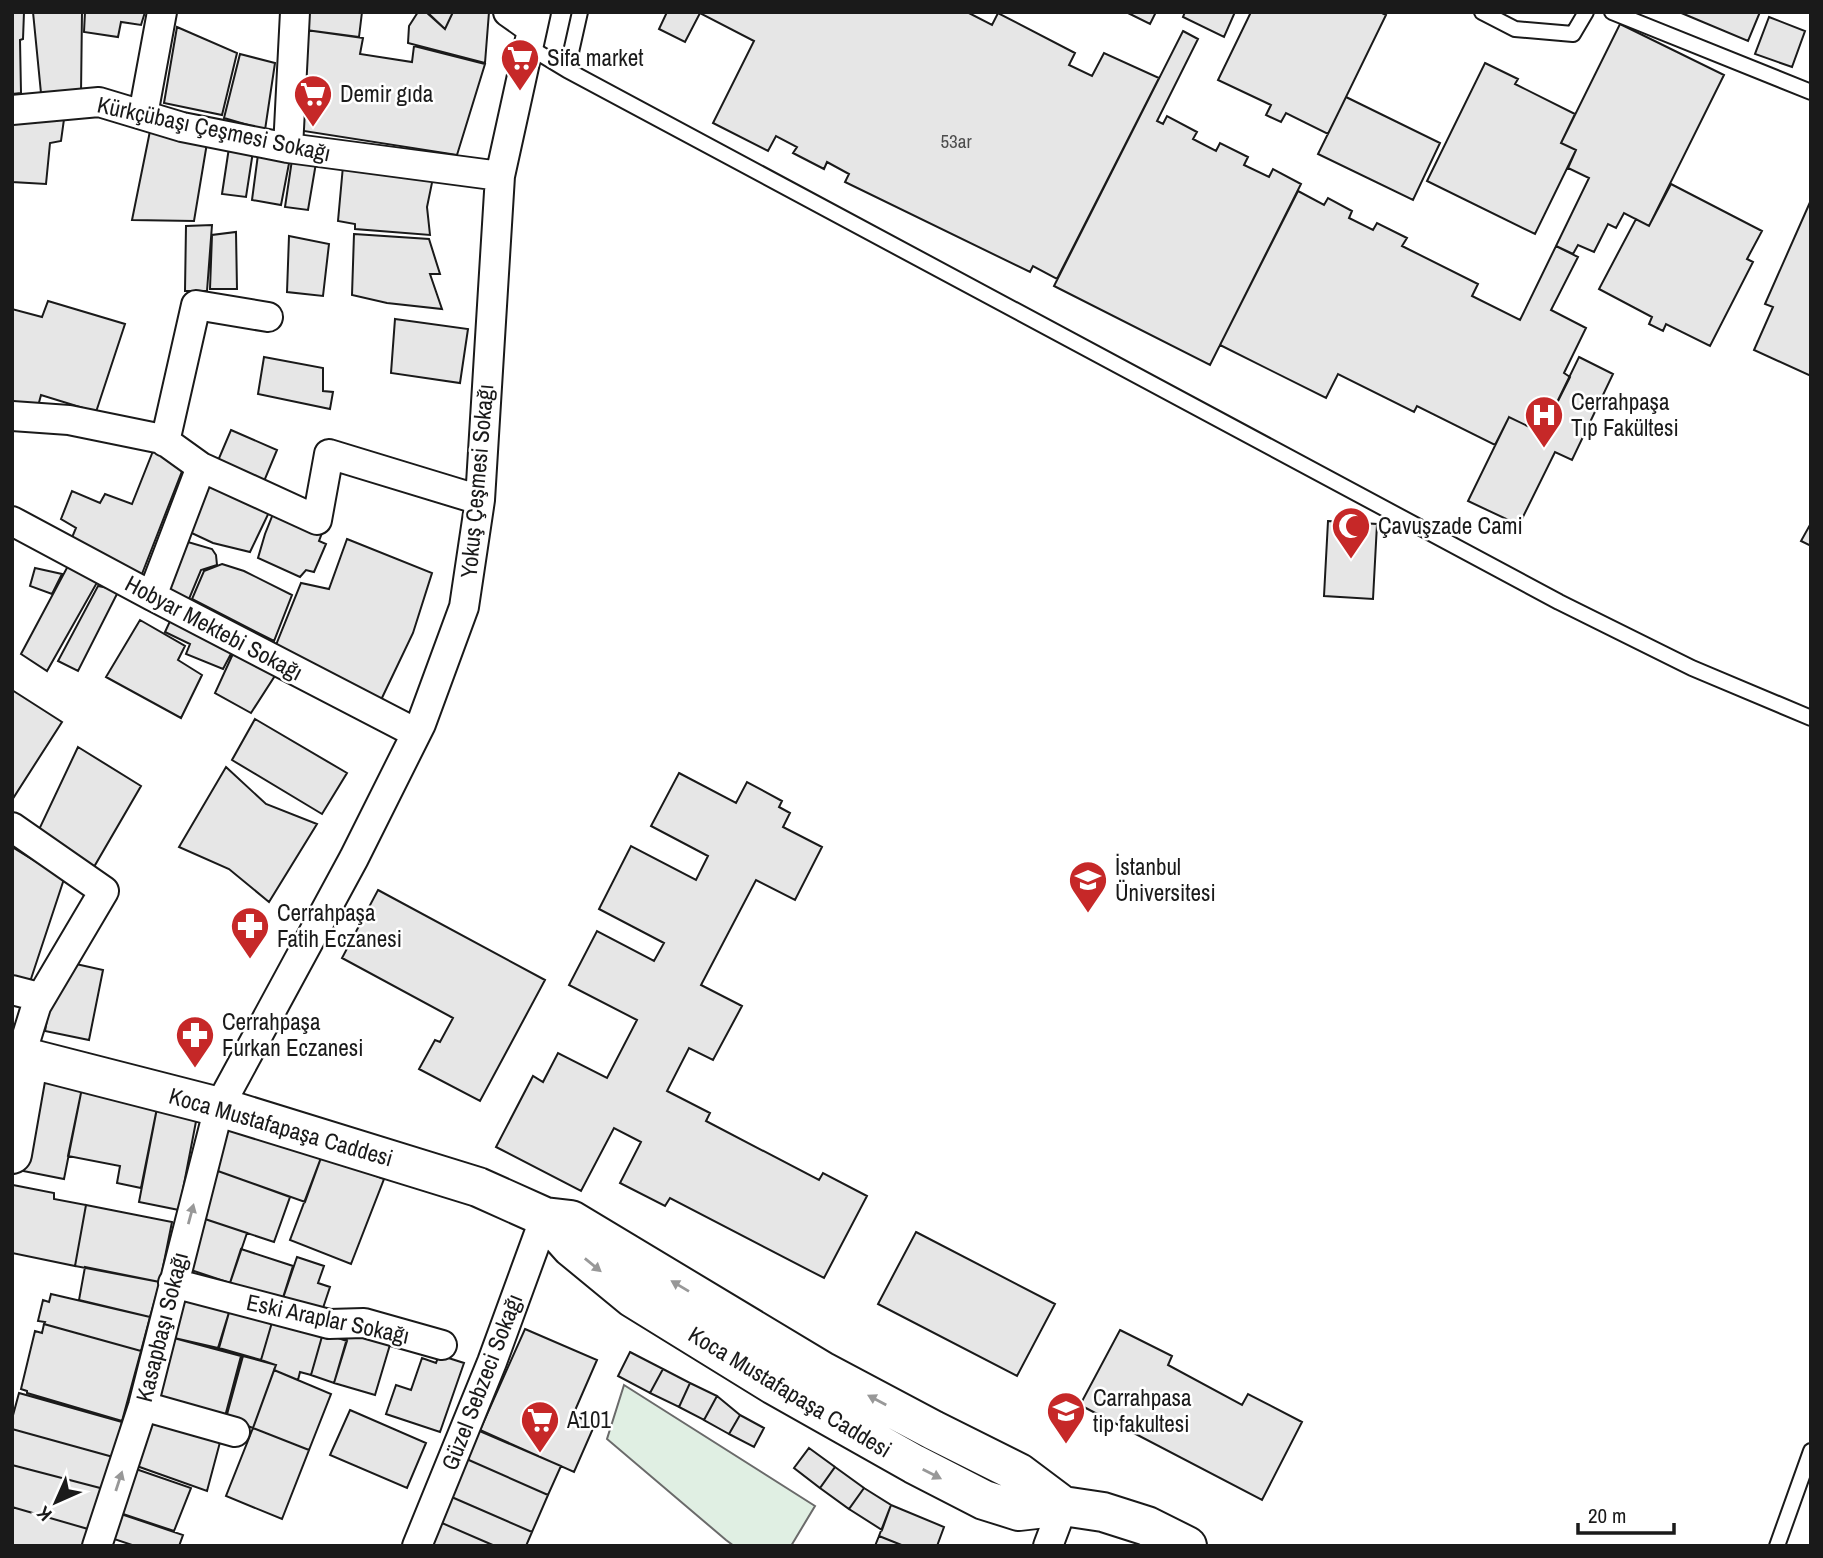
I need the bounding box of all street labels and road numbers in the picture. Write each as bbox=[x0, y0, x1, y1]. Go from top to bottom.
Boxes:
street label: Kürkçübaşı Çeşmesi Sokağı bbox=[94, 89, 334, 168]
street label: Yokuş Çeşmesi Sokağı bbox=[453, 383, 500, 579]
street label: Hobyar Mektebi Sokağı bbox=[120, 568, 309, 688]
street label: Koca Mustafapaşa Caddesi bbox=[166, 1080, 397, 1173]
street label: Kasapbaşı Sokağı bbox=[128, 1249, 195, 1405]
street label: Eski Araplar Sokağı bbox=[244, 1286, 412, 1351]
street label: Güzel Sebzeci Sokağı bbox=[434, 1289, 529, 1474]
street label: Koca Mustafapaşa Caddesi bbox=[683, 1319, 898, 1465]

